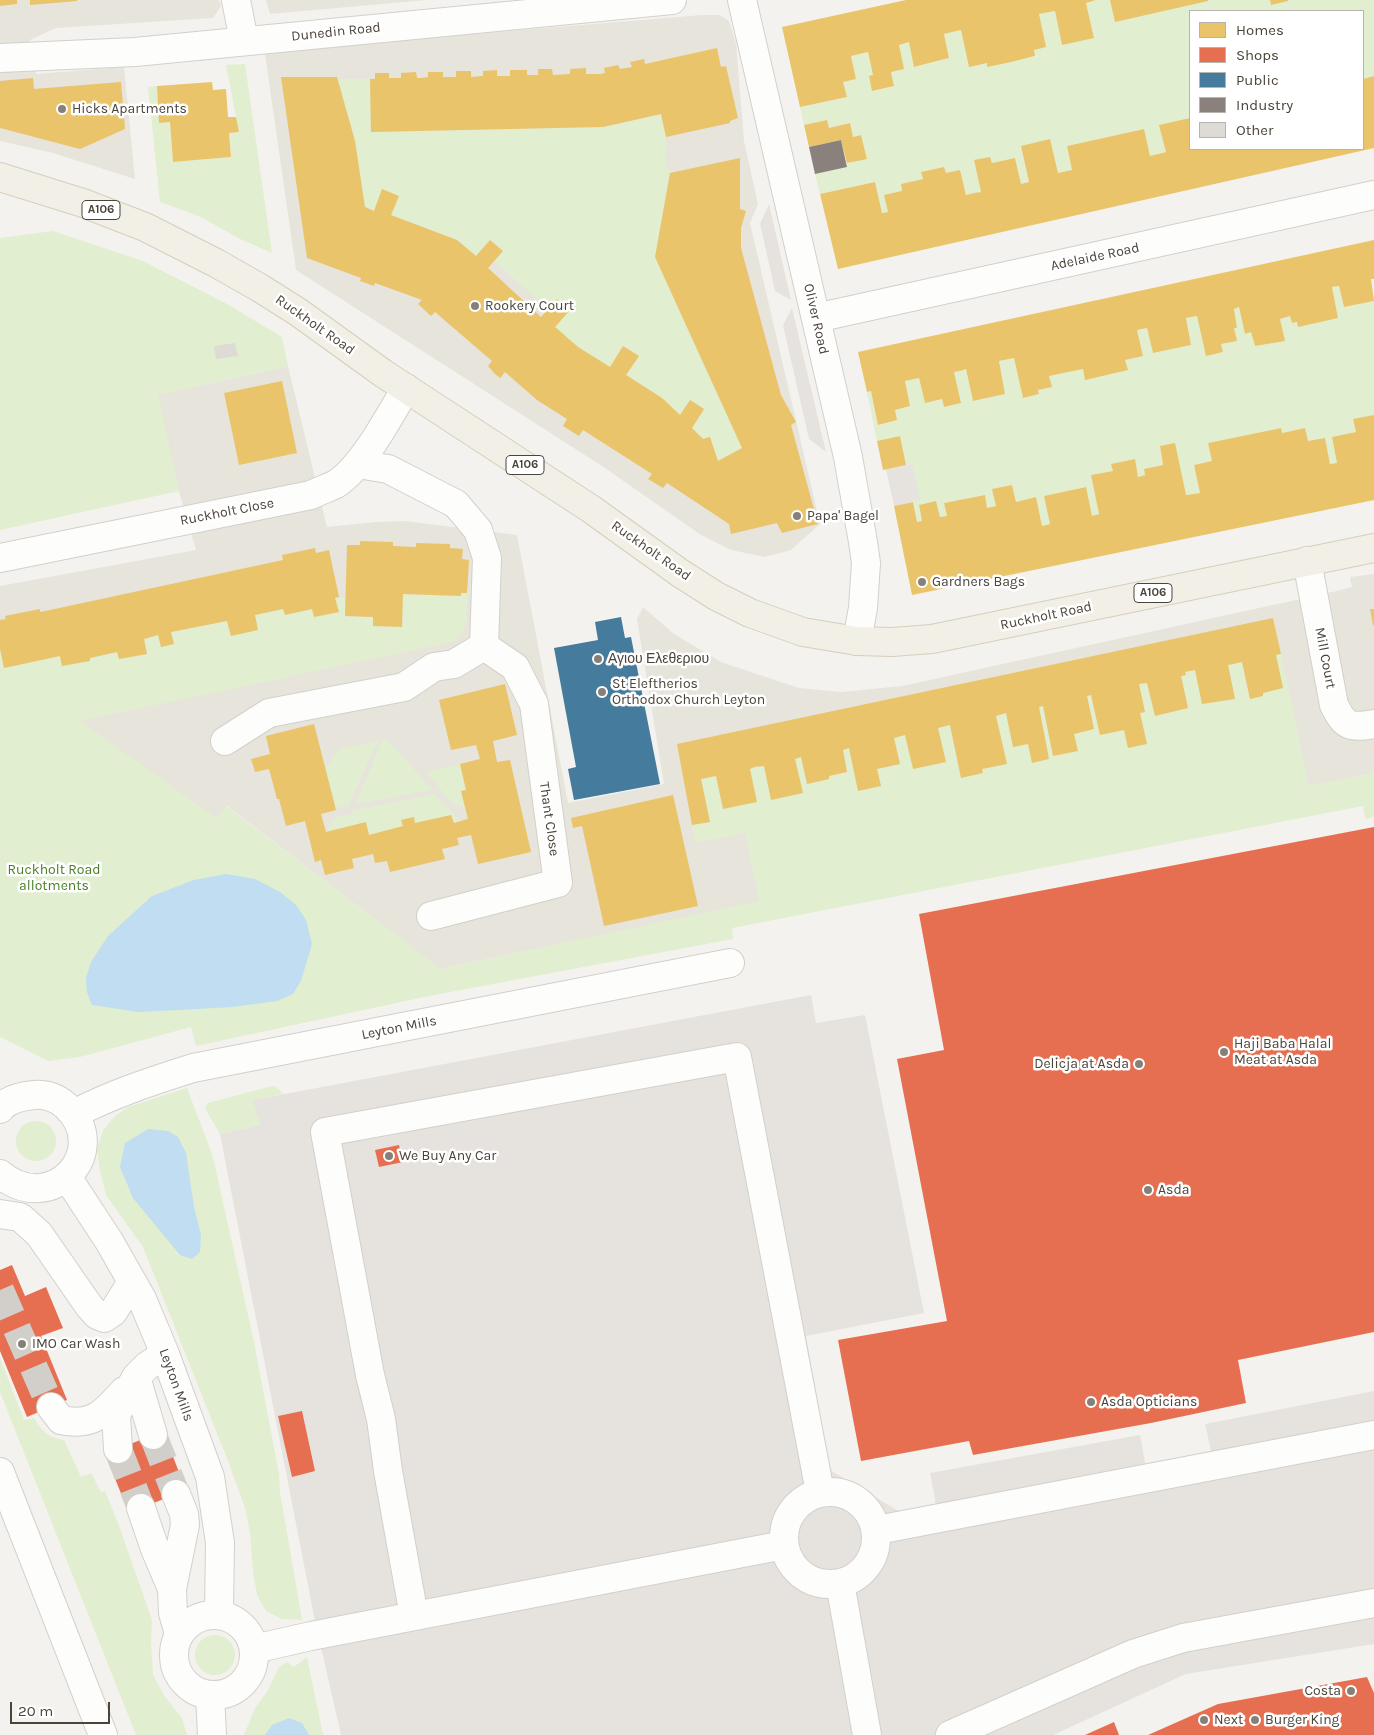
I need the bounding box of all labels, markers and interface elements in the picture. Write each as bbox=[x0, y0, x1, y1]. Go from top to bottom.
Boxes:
legend bbox=[1189, 10, 1364, 150]
street label: Dunedin Road bbox=[290, 19, 382, 45]
text: Homes bbox=[1236, 21, 1284, 39]
text: Shops bbox=[1236, 46, 1279, 64]
text: Public bbox=[1236, 71, 1279, 89]
text: Industry bbox=[1236, 96, 1293, 114]
place label: Hicks Apartments bbox=[72, 101, 187, 117]
marker: Hicks Apartments bbox=[56, 103, 68, 115]
text: Other bbox=[1236, 121, 1274, 139]
road number: A106 bbox=[82, 200, 120, 220]
street label: Adelaide Road bbox=[1049, 239, 1141, 275]
street label: Oliver Road bbox=[800, 282, 832, 356]
street label: Ruckholt Road bbox=[272, 291, 358, 359]
place label: Rookery Court bbox=[485, 298, 574, 314]
marker: Rookery Court bbox=[469, 300, 481, 312]
road number: A106 bbox=[506, 456, 544, 474]
street label: Ruckholt Close bbox=[179, 495, 275, 529]
place label: Papa' Bagel bbox=[807, 508, 879, 524]
marker: Papa' Bagel bbox=[791, 510, 803, 522]
street label: Ruckholt Road bbox=[608, 517, 694, 585]
place label: Gardners Bags bbox=[932, 574, 1025, 590]
marker: Gardners Bags bbox=[916, 576, 928, 588]
road number: A106 bbox=[1134, 584, 1172, 602]
street label: Ruckholt Road bbox=[999, 598, 1093, 634]
street label: Mill Court bbox=[1311, 626, 1339, 690]
place label: Αγιου Ελεθεριου bbox=[608, 651, 709, 667]
marker: Αγιου Ελεθεριου bbox=[592, 653, 604, 665]
place label: St Eleftherios Orthodox Church Leyton bbox=[612, 676, 765, 709]
marker: St Eleftherios Orthodox Church Leyton bbox=[596, 686, 608, 698]
street label: Thant Close bbox=[535, 781, 563, 857]
park label: Ruckholt Road allotments bbox=[7, 862, 101, 894]
street label: Leyton Mills bbox=[360, 1012, 438, 1044]
place label: Haji Baba Halal Meat at Asda bbox=[1234, 1036, 1331, 1068]
marker: Haji Baba Halal Meat at Asda bbox=[1218, 1046, 1230, 1058]
place label: Delicja at Asda bbox=[1034, 1056, 1129, 1072]
marker: Delicja at Asda bbox=[1133, 1058, 1145, 1070]
place label: We Buy Any Car bbox=[399, 1148, 496, 1164]
marker: We Buy Any Car bbox=[383, 1150, 395, 1162]
place label: Asda bbox=[1158, 1182, 1189, 1198]
marker: Asda bbox=[1142, 1184, 1154, 1196]
place label: IMO Car Wash bbox=[32, 1336, 120, 1352]
marker: IMO Car Wash bbox=[16, 1338, 28, 1350]
street label: Leyton Mills bbox=[155, 1346, 197, 1424]
place label: Asda Opticians bbox=[1101, 1394, 1197, 1410]
marker: Asda Opticians bbox=[1085, 1396, 1097, 1408]
place label: Costa bbox=[1304, 1683, 1341, 1699]
marker: Costa bbox=[1345, 1685, 1357, 1697]
scale bar bbox=[12, 1692, 112, 1724]
text: 20 m bbox=[18, 1702, 53, 1720]
place label: Next bbox=[1214, 1712, 1243, 1728]
place label: Burger King bbox=[1265, 1712, 1340, 1728]
marker: Next bbox=[1198, 1714, 1210, 1726]
marker: Burger King bbox=[1249, 1714, 1261, 1726]

